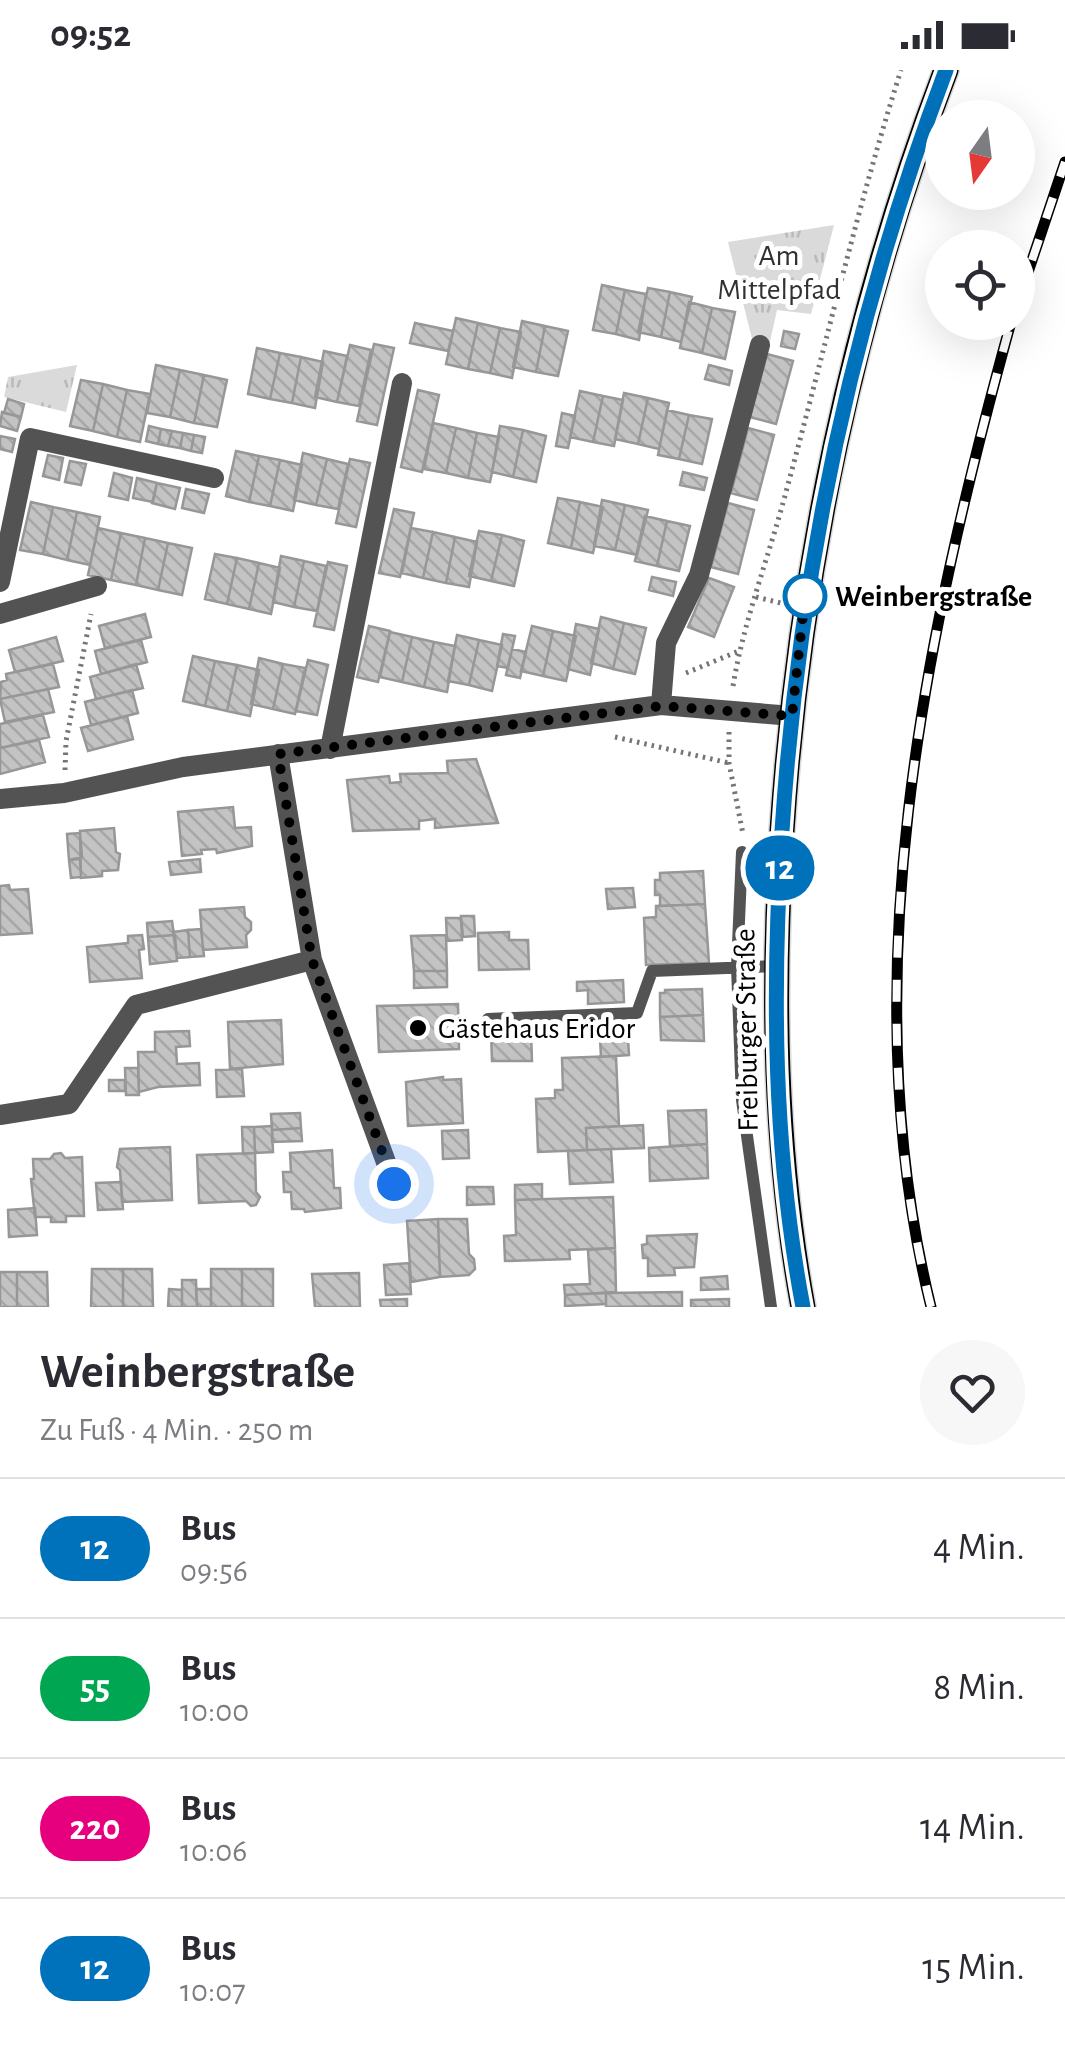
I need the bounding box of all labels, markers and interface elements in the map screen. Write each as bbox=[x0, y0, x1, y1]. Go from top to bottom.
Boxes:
text: 09:52 bbox=[50, 16, 131, 54]
north arrow bbox=[925, 100, 1035, 210]
map controls bbox=[925, 100, 1035, 340]
button: locate bbox=[925, 230, 1035, 340]
park label: Am Mittelpfad bbox=[717, 241, 841, 305]
marker: Weinbergstraße bbox=[784, 575, 826, 617]
place label: Weinbergstraße bbox=[835, 582, 1032, 612]
line badge: 12 bbox=[735, 836, 825, 900]
text: 12 bbox=[765, 851, 795, 886]
street label: Freiburger Straße bbox=[730, 928, 764, 1132]
place label: Gästehaus Eridor bbox=[438, 1014, 636, 1044]
marker: Gästehaus Eridor bbox=[407, 1017, 429, 1039]
your location bbox=[369, 1159, 419, 1209]
button: heart bbox=[920, 1340, 1025, 1445]
text: Weinbergstraße bbox=[40, 1349, 355, 1397]
text: Zu Fuß · 4 Min. · 250 m bbox=[40, 1414, 313, 1446]
text: Bus bbox=[180, 1510, 236, 1548]
text: 4 Min. bbox=[933, 1529, 1025, 1567]
text: 12 bbox=[80, 1531, 110, 1566]
text: 09:56 bbox=[180, 1555, 248, 1587]
text: Bus bbox=[180, 1650, 236, 1688]
text: 8 Min. bbox=[933, 1669, 1025, 1707]
text: 55 bbox=[80, 1671, 110, 1706]
text: 10:00 bbox=[180, 1695, 249, 1727]
text: Bus bbox=[180, 1790, 236, 1828]
text: 14 Min. bbox=[920, 1809, 1025, 1847]
text: 220 bbox=[69, 1811, 121, 1846]
text: 10:06 bbox=[180, 1835, 247, 1867]
text: Bus bbox=[180, 1930, 236, 1968]
text: 15 Min. bbox=[922, 1949, 1025, 1987]
text: 12 bbox=[80, 1951, 110, 1986]
text: 10:07 bbox=[180, 1975, 245, 2007]

